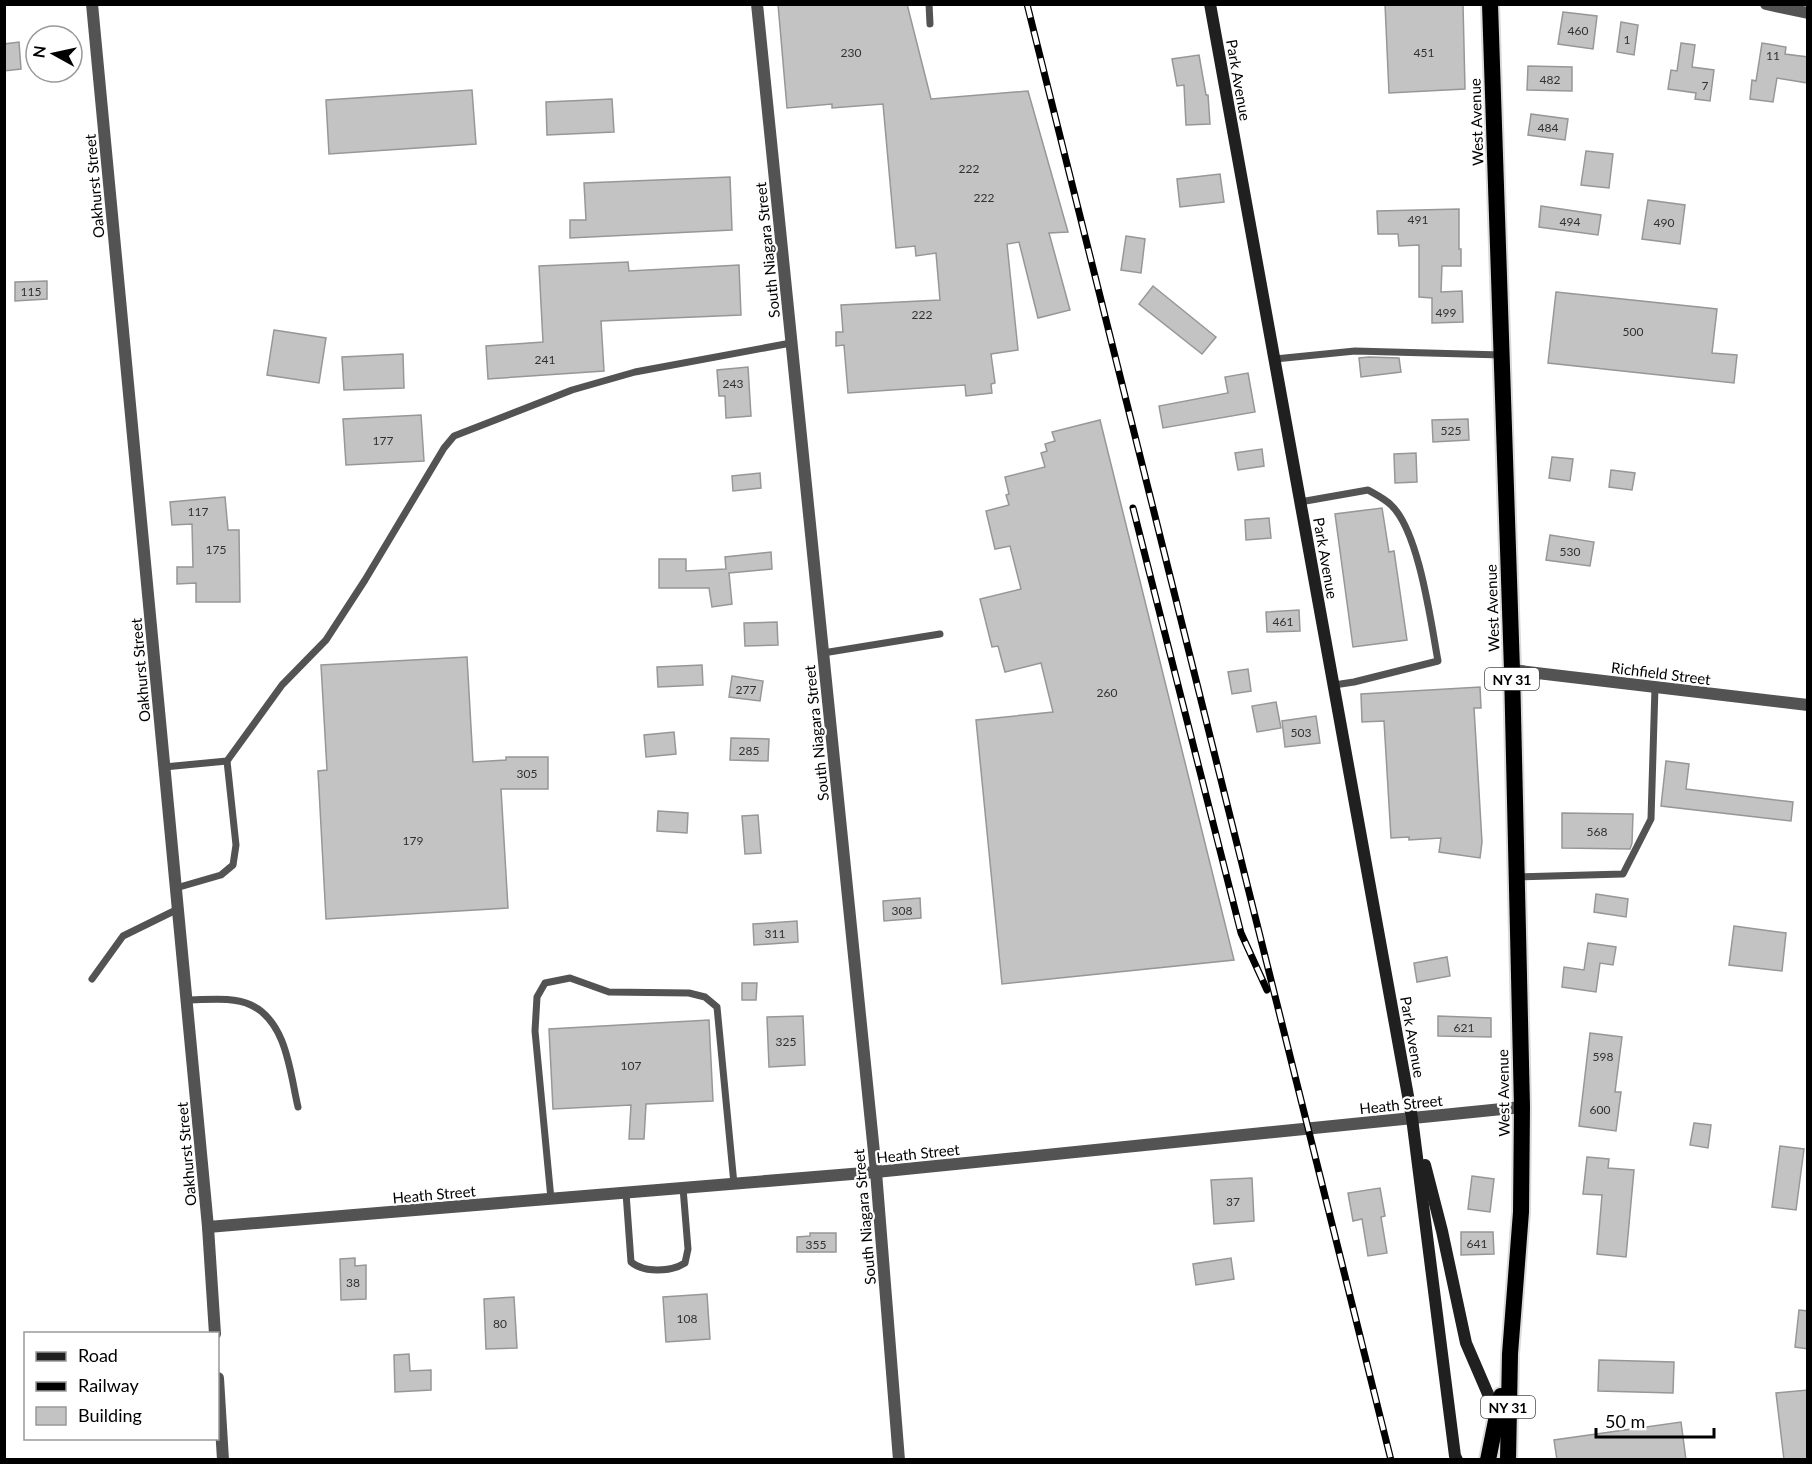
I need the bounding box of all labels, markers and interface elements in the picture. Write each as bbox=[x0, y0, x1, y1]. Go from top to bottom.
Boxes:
house number: 460 bbox=[1568, 23, 1588, 38]
north arrow bbox=[24, 24, 84, 84]
house number: 1 bbox=[1624, 32, 1631, 47]
street label: Park Avenue bbox=[1223, 38, 1255, 122]
text: N bbox=[28, 44, 49, 59]
house number: 230 bbox=[841, 45, 861, 60]
house number: 451 bbox=[1414, 45, 1434, 60]
house number: 11 bbox=[1766, 48, 1780, 63]
house number: 482 bbox=[1540, 72, 1560, 87]
street label: West Avenue bbox=[1465, 78, 1487, 166]
house number: 7 bbox=[1702, 78, 1709, 93]
house number: 484 bbox=[1538, 120, 1558, 135]
street label: Oakhurst Street bbox=[80, 133, 108, 239]
house number: 222 bbox=[959, 161, 979, 176]
street label: South Niagara Street bbox=[751, 181, 783, 319]
house number: 222 bbox=[974, 190, 994, 205]
house number: 491 bbox=[1408, 212, 1428, 227]
house number: 494 bbox=[1560, 214, 1580, 229]
house number: 490 bbox=[1654, 215, 1674, 230]
house number: 115 bbox=[21, 284, 41, 299]
house number: 499 bbox=[1436, 305, 1456, 320]
house number: 222 bbox=[912, 307, 932, 322]
house number: 500 bbox=[1623, 324, 1643, 339]
house number: 241 bbox=[535, 352, 555, 367]
house number: 243 bbox=[723, 376, 743, 391]
house number: 525 bbox=[1441, 423, 1461, 438]
house number: 177 bbox=[373, 433, 393, 448]
house number: 117 bbox=[188, 504, 208, 519]
street label: Park Avenue bbox=[1310, 516, 1342, 600]
house number: 175 bbox=[206, 542, 226, 557]
house number: 530 bbox=[1560, 544, 1580, 559]
street label: West Avenue bbox=[1481, 564, 1503, 652]
house number: 461 bbox=[1273, 614, 1293, 629]
street label: Oakhurst Street bbox=[126, 617, 154, 723]
street label: Richfield Street bbox=[1610, 658, 1712, 688]
street label: South Niagara Street bbox=[800, 664, 832, 802]
road number: NY 31 bbox=[1485, 668, 1539, 690]
house number: 277 bbox=[736, 682, 756, 697]
house number: 260 bbox=[1097, 685, 1117, 700]
house number: 503 bbox=[1291, 725, 1311, 740]
house number: 285 bbox=[739, 743, 759, 758]
house number: 305 bbox=[517, 766, 537, 781]
house number: 568 bbox=[1587, 824, 1607, 839]
house number: 179 bbox=[403, 833, 423, 848]
house number: 308 bbox=[892, 903, 912, 918]
house number: 311 bbox=[765, 926, 785, 941]
street label: Park Avenue bbox=[1397, 995, 1429, 1079]
house number: 621 bbox=[1454, 1020, 1474, 1035]
house number: 325 bbox=[776, 1034, 796, 1049]
street label: West Avenue bbox=[1493, 1049, 1513, 1137]
house number: 598 bbox=[1593, 1049, 1613, 1064]
house number: 107 bbox=[621, 1058, 641, 1073]
street label: Heath Street bbox=[1358, 1091, 1444, 1117]
street label: Oakhurst Street bbox=[172, 1101, 200, 1207]
house number: 600 bbox=[1590, 1102, 1610, 1117]
street label: Heath Street bbox=[875, 1140, 961, 1166]
street label: South Niagara Street bbox=[849, 1148, 879, 1286]
street label: Heath Street bbox=[392, 1181, 477, 1207]
house number: 37 bbox=[1226, 1194, 1240, 1209]
house number: 641 bbox=[1467, 1236, 1487, 1251]
house number: 355 bbox=[806, 1237, 826, 1252]
house number: 38 bbox=[346, 1275, 360, 1290]
house number: 108 bbox=[677, 1311, 697, 1326]
house number: 80 bbox=[493, 1316, 507, 1331]
legend bbox=[24, 1332, 219, 1440]
text: Road bbox=[78, 1344, 118, 1366]
text: Railway bbox=[78, 1374, 139, 1396]
road number: NY 31 bbox=[1481, 1396, 1535, 1418]
scale bar bbox=[1596, 1401, 1714, 1439]
text: Building bbox=[78, 1404, 142, 1426]
text: 50 m bbox=[1605, 1410, 1645, 1432]

